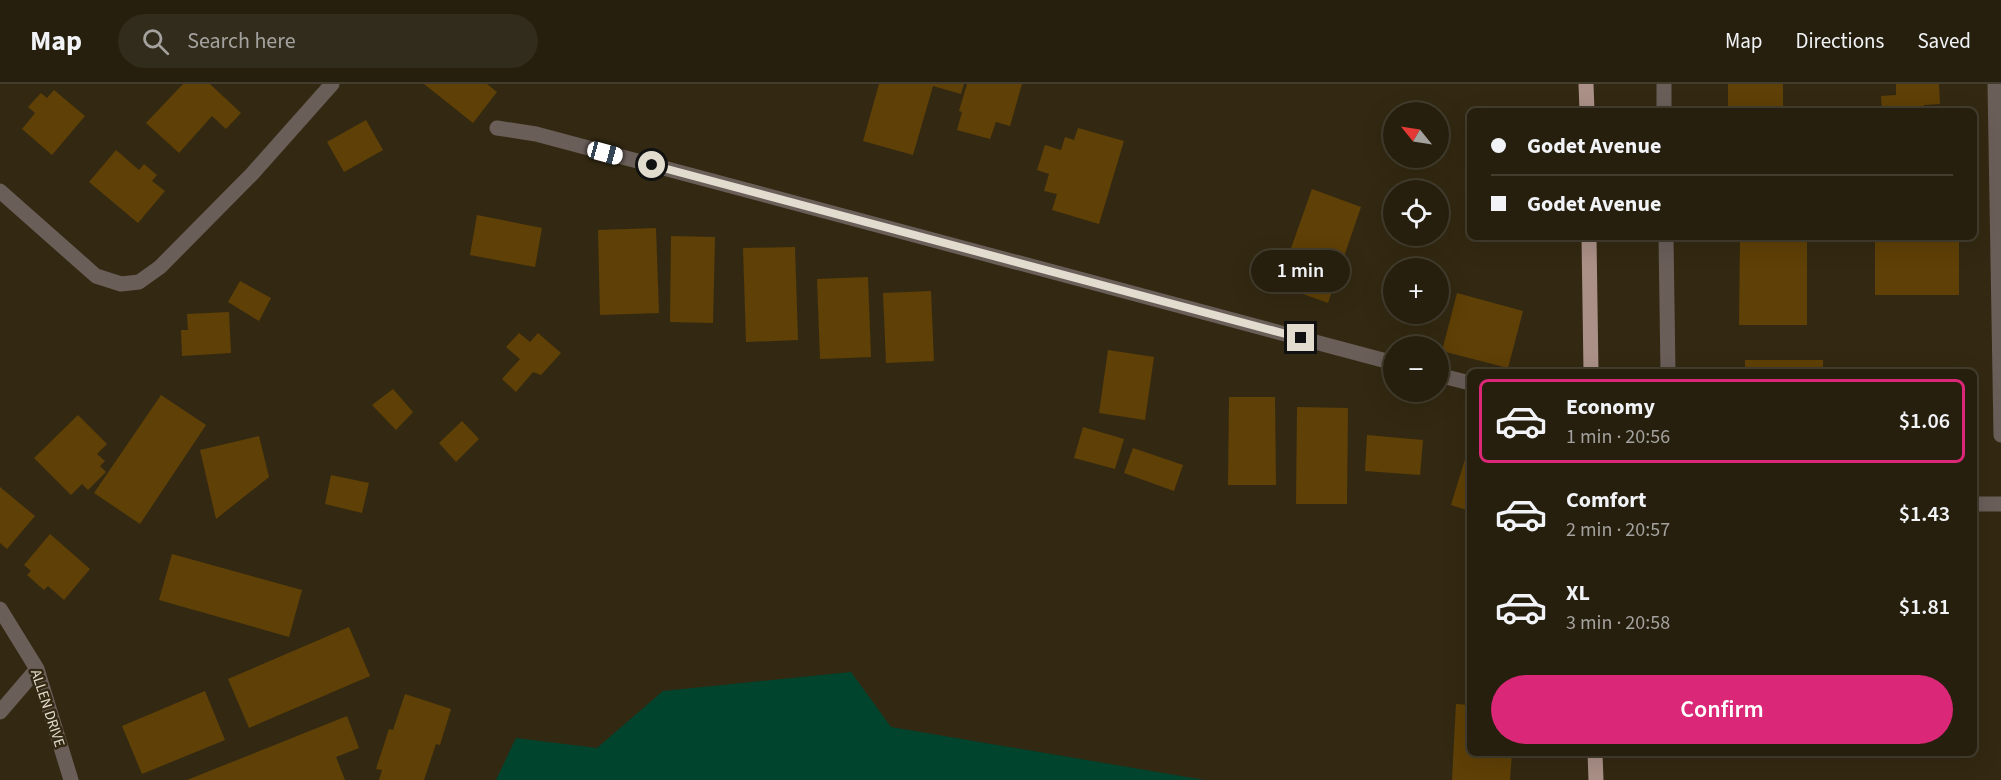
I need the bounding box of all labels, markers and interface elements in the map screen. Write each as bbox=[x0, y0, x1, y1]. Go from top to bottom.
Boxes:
search box bbox=[118, 14, 538, 68]
text: Map bbox=[30, 21, 82, 61]
icon: search bbox=[139, 25, 172, 58]
text: Search here bbox=[187, 25, 296, 57]
text: Map bbox=[1725, 26, 1763, 56]
text: Directions bbox=[1796, 26, 1884, 56]
text: Saved bbox=[1917, 26, 1971, 56]
north arrow bbox=[1383, 102, 1449, 168]
map controls bbox=[1383, 102, 1449, 402]
text: Godet Avenue bbox=[1527, 130, 1661, 162]
car bbox=[585, 140, 625, 166]
route start bbox=[638, 151, 665, 178]
button: locate bbox=[1383, 180, 1449, 246]
text: Godet Avenue bbox=[1527, 188, 1661, 220]
callout: 1 min bbox=[1252, 251, 1350, 293]
text: 1 min bbox=[1277, 257, 1324, 285]
button: + bbox=[1383, 258, 1449, 324]
route end bbox=[1287, 324, 1314, 351]
button: − bbox=[1383, 336, 1449, 402]
text: Economy bbox=[1566, 391, 1655, 423]
icon: car bbox=[1494, 394, 1548, 448]
text: $1.06 bbox=[1899, 405, 1950, 437]
text: 1 min · 20:56 bbox=[1566, 423, 1670, 451]
text: Comfort bbox=[1566, 484, 1647, 516]
icon: car bbox=[1494, 487, 1548, 541]
text: $1.43 bbox=[1899, 498, 1950, 530]
text: 2 min · 20:57 bbox=[1566, 516, 1670, 544]
text: XL bbox=[1566, 577, 1590, 609]
icon: car bbox=[1494, 580, 1548, 634]
text: $1.81 bbox=[1899, 591, 1950, 623]
text: 3 min · 20:58 bbox=[1566, 609, 1670, 637]
street label: ALLEN DRIVE bbox=[25, 667, 70, 750]
button: Confirm bbox=[1491, 675, 1953, 744]

